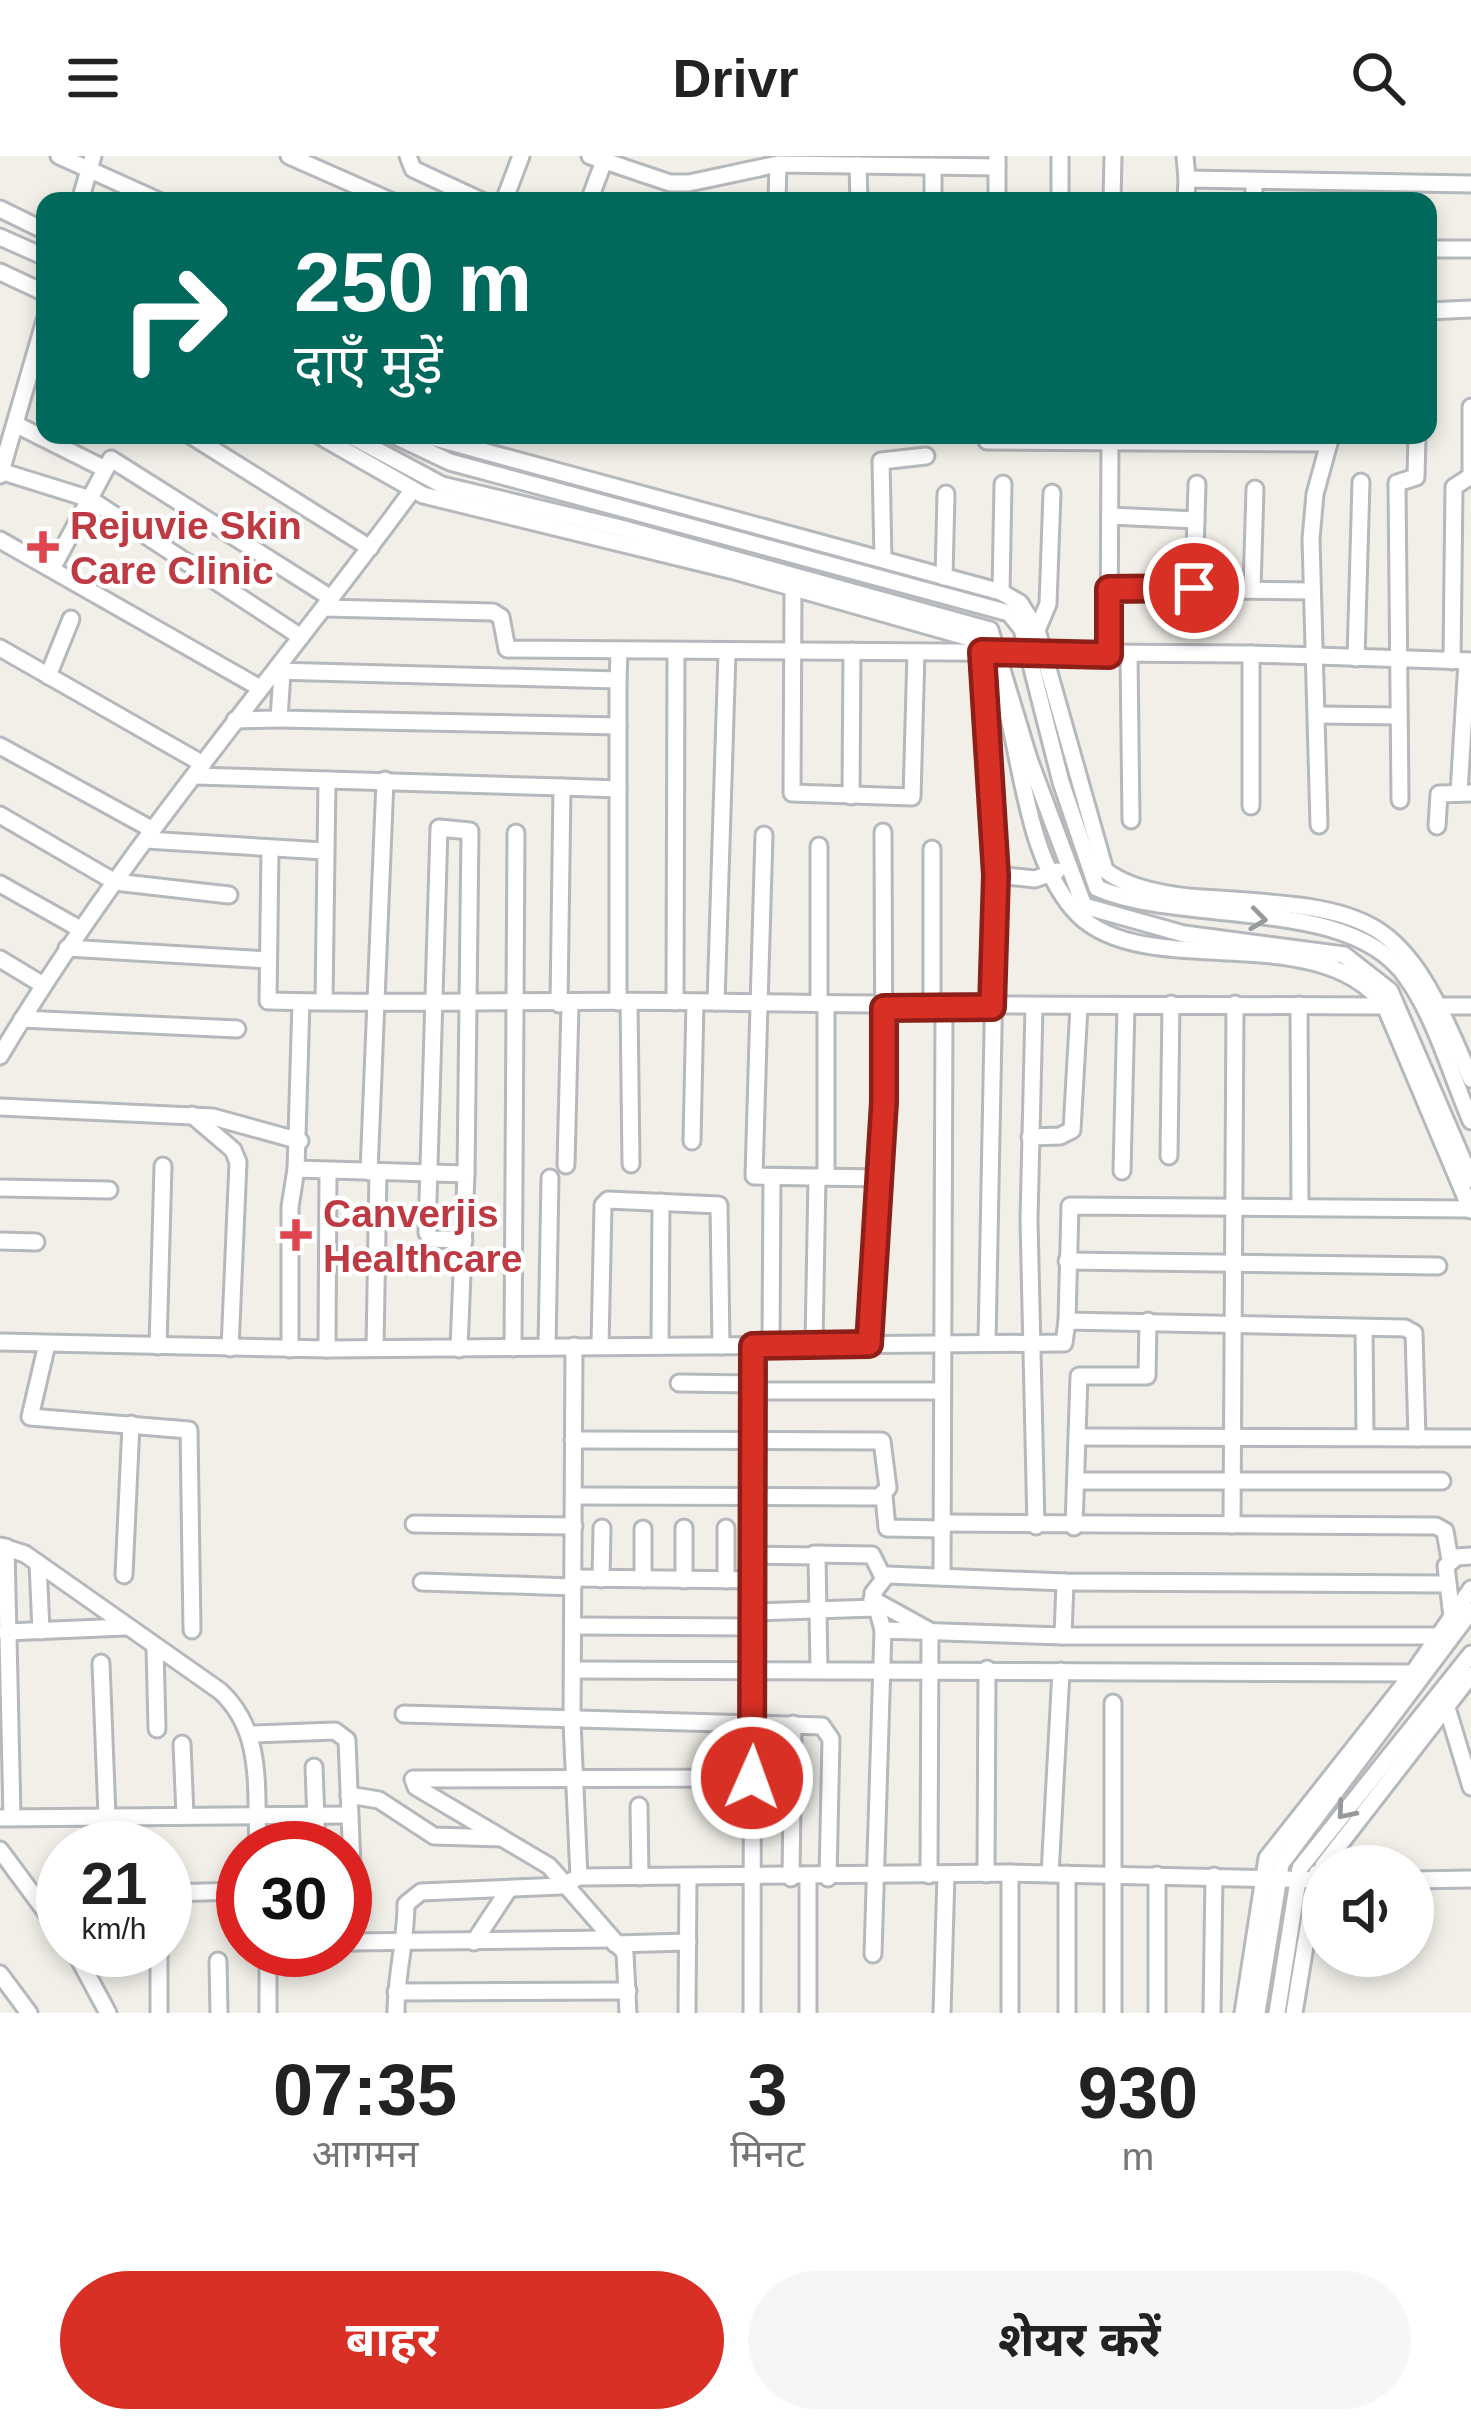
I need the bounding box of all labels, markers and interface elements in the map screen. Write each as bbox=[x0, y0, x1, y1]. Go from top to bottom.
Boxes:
icon: menu bbox=[60, 45, 126, 111]
icon: search bbox=[1345, 45, 1411, 111]
text: Drivr bbox=[672, 48, 799, 108]
text: 250 m bbox=[294, 235, 532, 329]
icon: right bbox=[96, 240, 252, 396]
text: दाएँ मुड़ें bbox=[294, 334, 443, 394]
place label: Rejuvie Skin Care Clinic bbox=[70, 504, 302, 592]
marker: Rejuvie Skin Care Clinic bbox=[27, 531, 59, 563]
pin bbox=[1143, 537, 1245, 639]
icon: arrive bbox=[1161, 555, 1227, 621]
one-way arrow bbox=[1248, 906, 1268, 932]
place label: Canverjis Healthcare bbox=[323, 1192, 522, 1280]
marker: Canverjis Healthcare bbox=[280, 1219, 312, 1251]
position arrow bbox=[689, 1715, 815, 1841]
one-way arrow bbox=[1338, 1797, 1360, 1819]
speed limit sign: 30 bbox=[216, 1821, 372, 1977]
map controls bbox=[1302, 1845, 1434, 1977]
button: sound bbox=[1302, 1845, 1434, 1977]
text: 21 bbox=[81, 1850, 147, 1917]
text: km/h bbox=[81, 1912, 147, 1945]
text: 07:35 bbox=[273, 2050, 457, 2130]
text: 3 bbox=[747, 2050, 788, 2130]
text: 930 bbox=[1078, 2053, 1198, 2133]
text: आगमन bbox=[312, 2132, 418, 2175]
text: मिनट bbox=[730, 2132, 805, 2175]
text: m bbox=[1122, 2135, 1154, 2178]
button: बाहर bbox=[60, 2271, 724, 2409]
button: शेयर करें bbox=[748, 2271, 1411, 2409]

